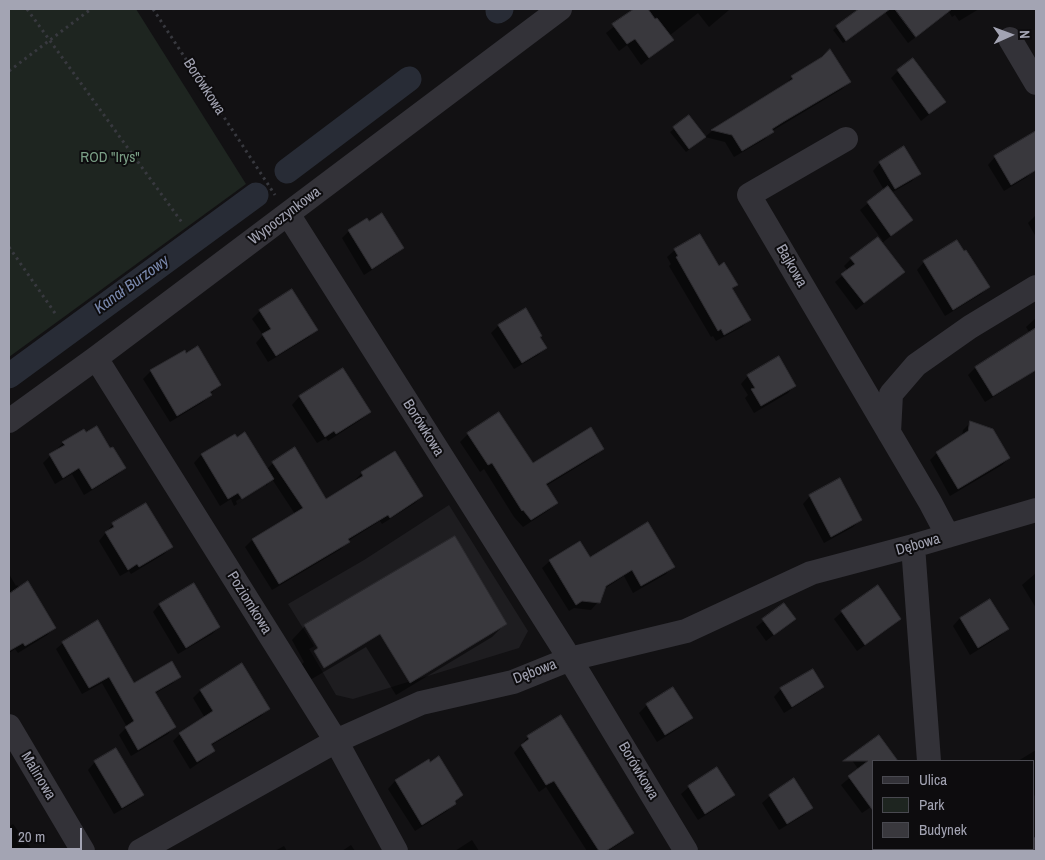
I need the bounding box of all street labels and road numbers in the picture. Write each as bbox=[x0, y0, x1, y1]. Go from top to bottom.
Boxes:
street label: Borówkowa bbox=[179, 55, 229, 119]
street label: Wypoczynkowa bbox=[246, 183, 324, 249]
street label: Bajkowa bbox=[772, 241, 810, 291]
street label: Borówkowa bbox=[399, 396, 447, 460]
street label: Dębowa bbox=[894, 530, 942, 560]
street label: Poziomkowa bbox=[223, 568, 275, 638]
street label: Dębowa bbox=[511, 656, 559, 688]
street label: Borówkowa bbox=[614, 739, 662, 803]
street label: Malinowa bbox=[17, 749, 59, 803]

